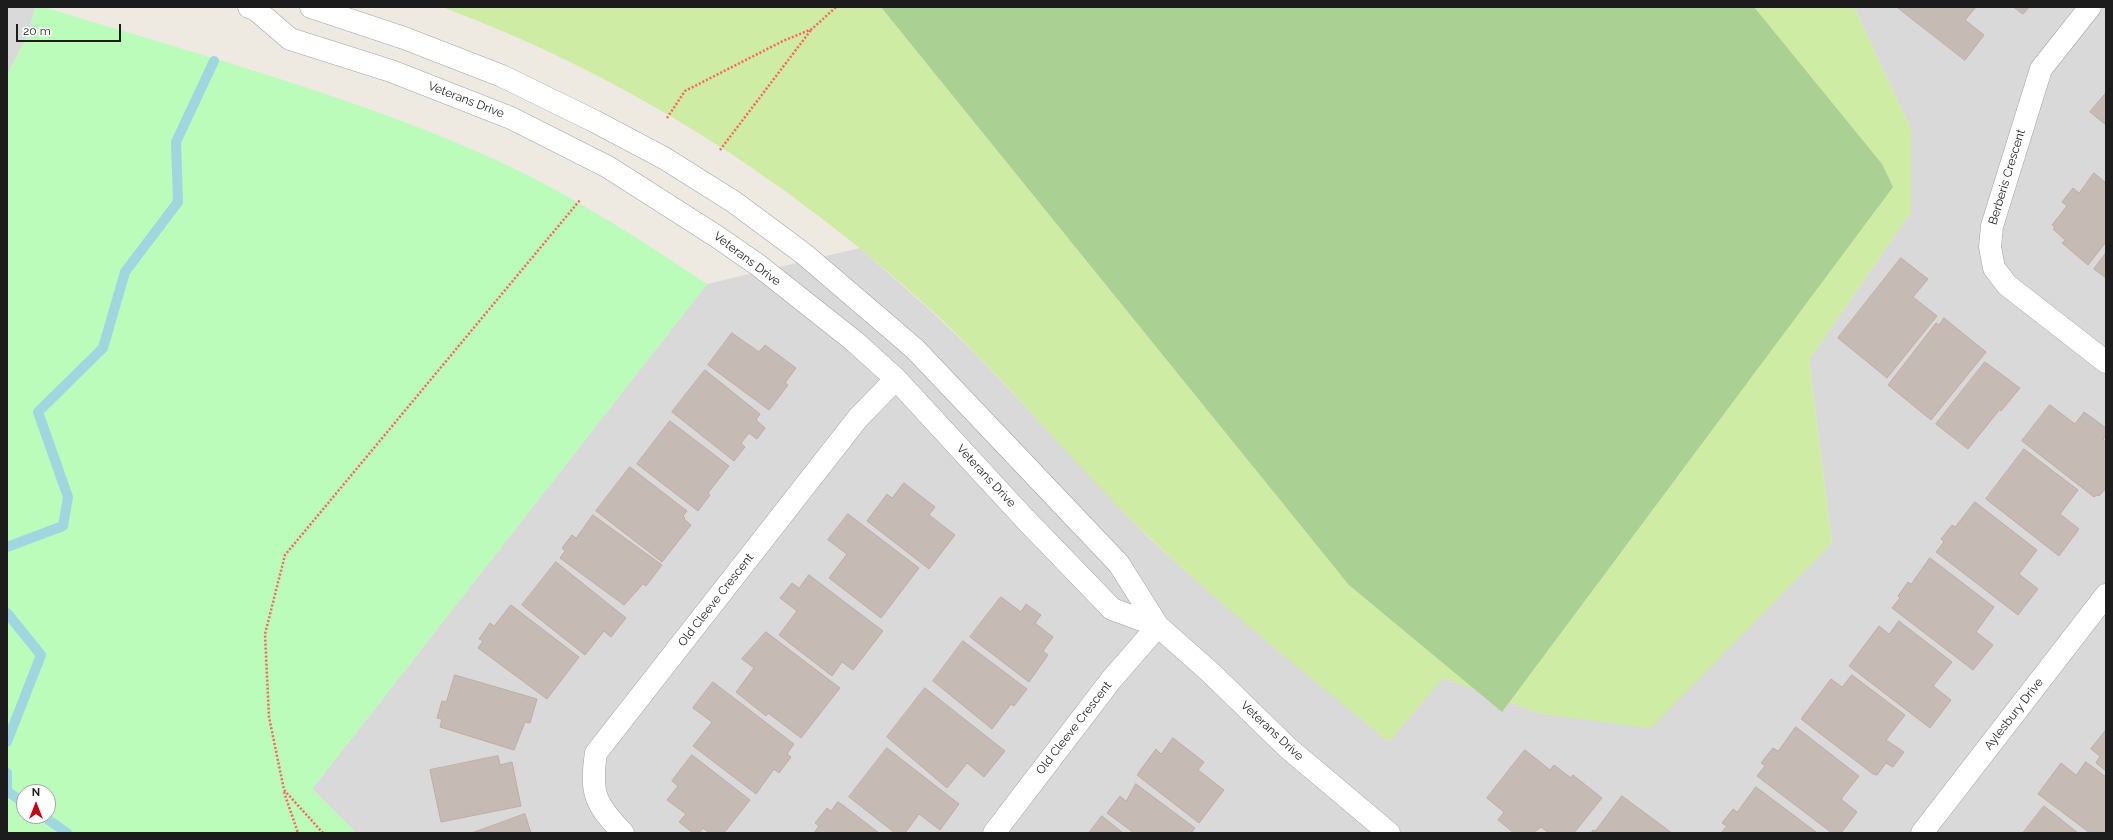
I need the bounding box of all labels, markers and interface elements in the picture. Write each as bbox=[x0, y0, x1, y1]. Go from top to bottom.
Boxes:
scale bar bbox=[18, 16, 123, 42]
text: 20 m bbox=[23, 24, 51, 38]
street label: Veterans Drive bbox=[426, 79, 506, 121]
street label: Berberis Crescent bbox=[1986, 128, 2028, 226]
street label: Veterans Drive bbox=[711, 229, 783, 289]
street label: Veterans Drive bbox=[953, 442, 1019, 510]
street label: Old Cleeve Crescent bbox=[675, 551, 757, 649]
street label: Aylesbury Drive bbox=[1981, 675, 2047, 753]
street label: Old Cleeve Crescent bbox=[1033, 679, 1115, 777]
street label: Veterans Drive bbox=[1238, 698, 1306, 764]
north arrow bbox=[16, 784, 56, 824]
text: N bbox=[32, 786, 40, 799]

